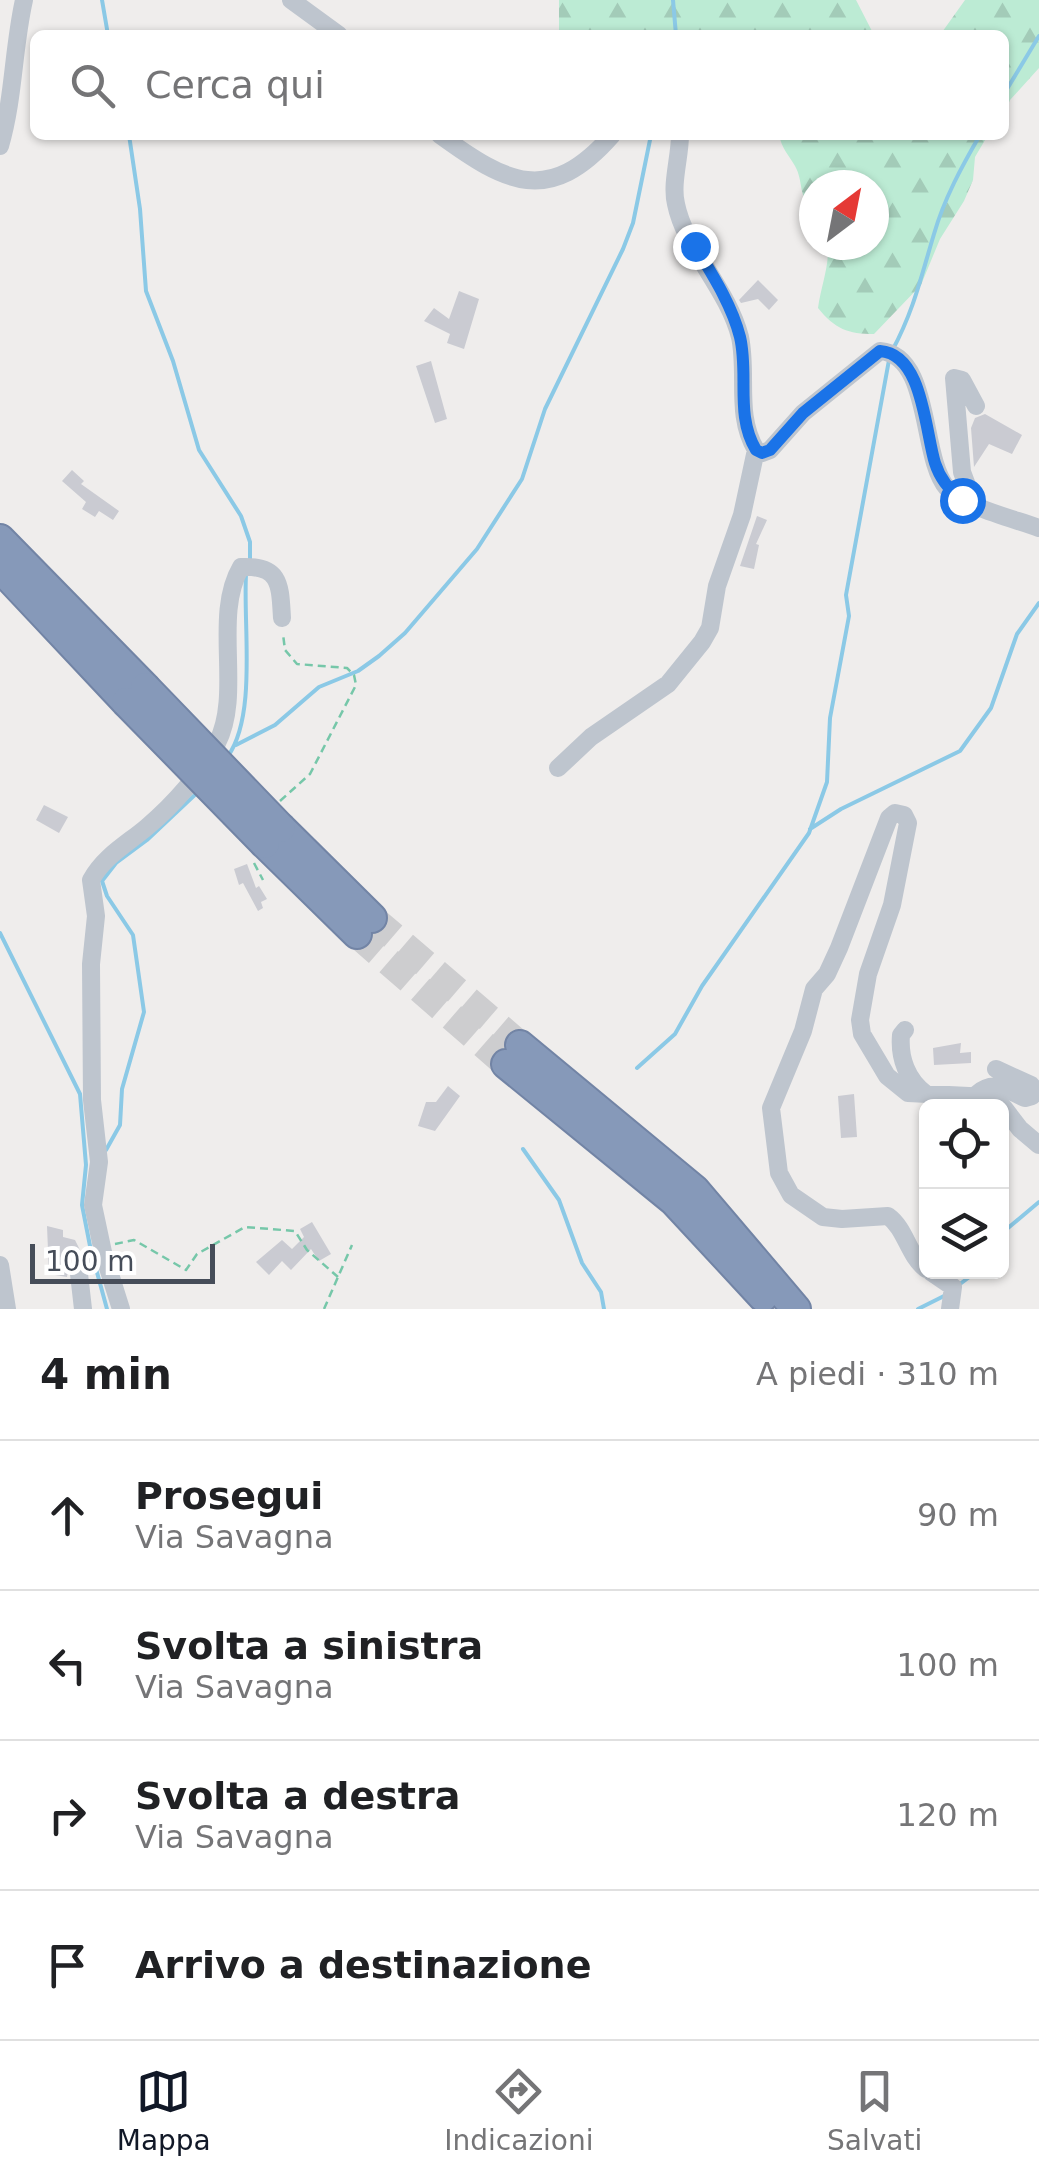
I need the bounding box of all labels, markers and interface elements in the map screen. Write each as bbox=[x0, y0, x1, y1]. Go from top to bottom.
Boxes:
search box bbox=[30, 30, 1009, 140]
icon: search bbox=[65, 58, 120, 113]
text: Cerca qui bbox=[145, 63, 325, 107]
north arrow bbox=[799, 170, 889, 260]
route end bbox=[673, 224, 719, 270]
route start bbox=[940, 478, 986, 524]
map controls bbox=[919, 1099, 1009, 1279]
button: locate bbox=[919, 1099, 1009, 1189]
button: layers bbox=[919, 1189, 1009, 1279]
scale bar bbox=[30, 1239, 215, 1284]
text: 100 m bbox=[45, 1245, 135, 1278]
text: 4 min bbox=[40, 1350, 172, 1399]
text: A piedi · 310 m bbox=[756, 1355, 999, 1393]
text: Prosegui bbox=[135, 1474, 323, 1518]
icon: ahead bbox=[40, 1488, 95, 1543]
text: 90 m bbox=[917, 1496, 999, 1534]
text: Via Savagna bbox=[135, 1518, 334, 1556]
text: Svolta a sinistra bbox=[135, 1624, 483, 1668]
icon: left bbox=[40, 1638, 95, 1693]
text: 100 m bbox=[897, 1646, 999, 1684]
text: Via Savagna bbox=[135, 1668, 334, 1706]
text: Svolta a destra bbox=[135, 1774, 460, 1818]
icon: right bbox=[40, 1788, 95, 1843]
text: 120 m bbox=[897, 1796, 999, 1834]
text: Via Savagna bbox=[135, 1818, 334, 1856]
icon: arrive bbox=[40, 1938, 95, 1993]
text: Arrivo a destinazione bbox=[135, 1943, 591, 1987]
tab: Mappa bbox=[117, 2064, 211, 2157]
tab: Indicazioni bbox=[444, 2064, 594, 2157]
tab: Salvati bbox=[827, 2064, 922, 2157]

